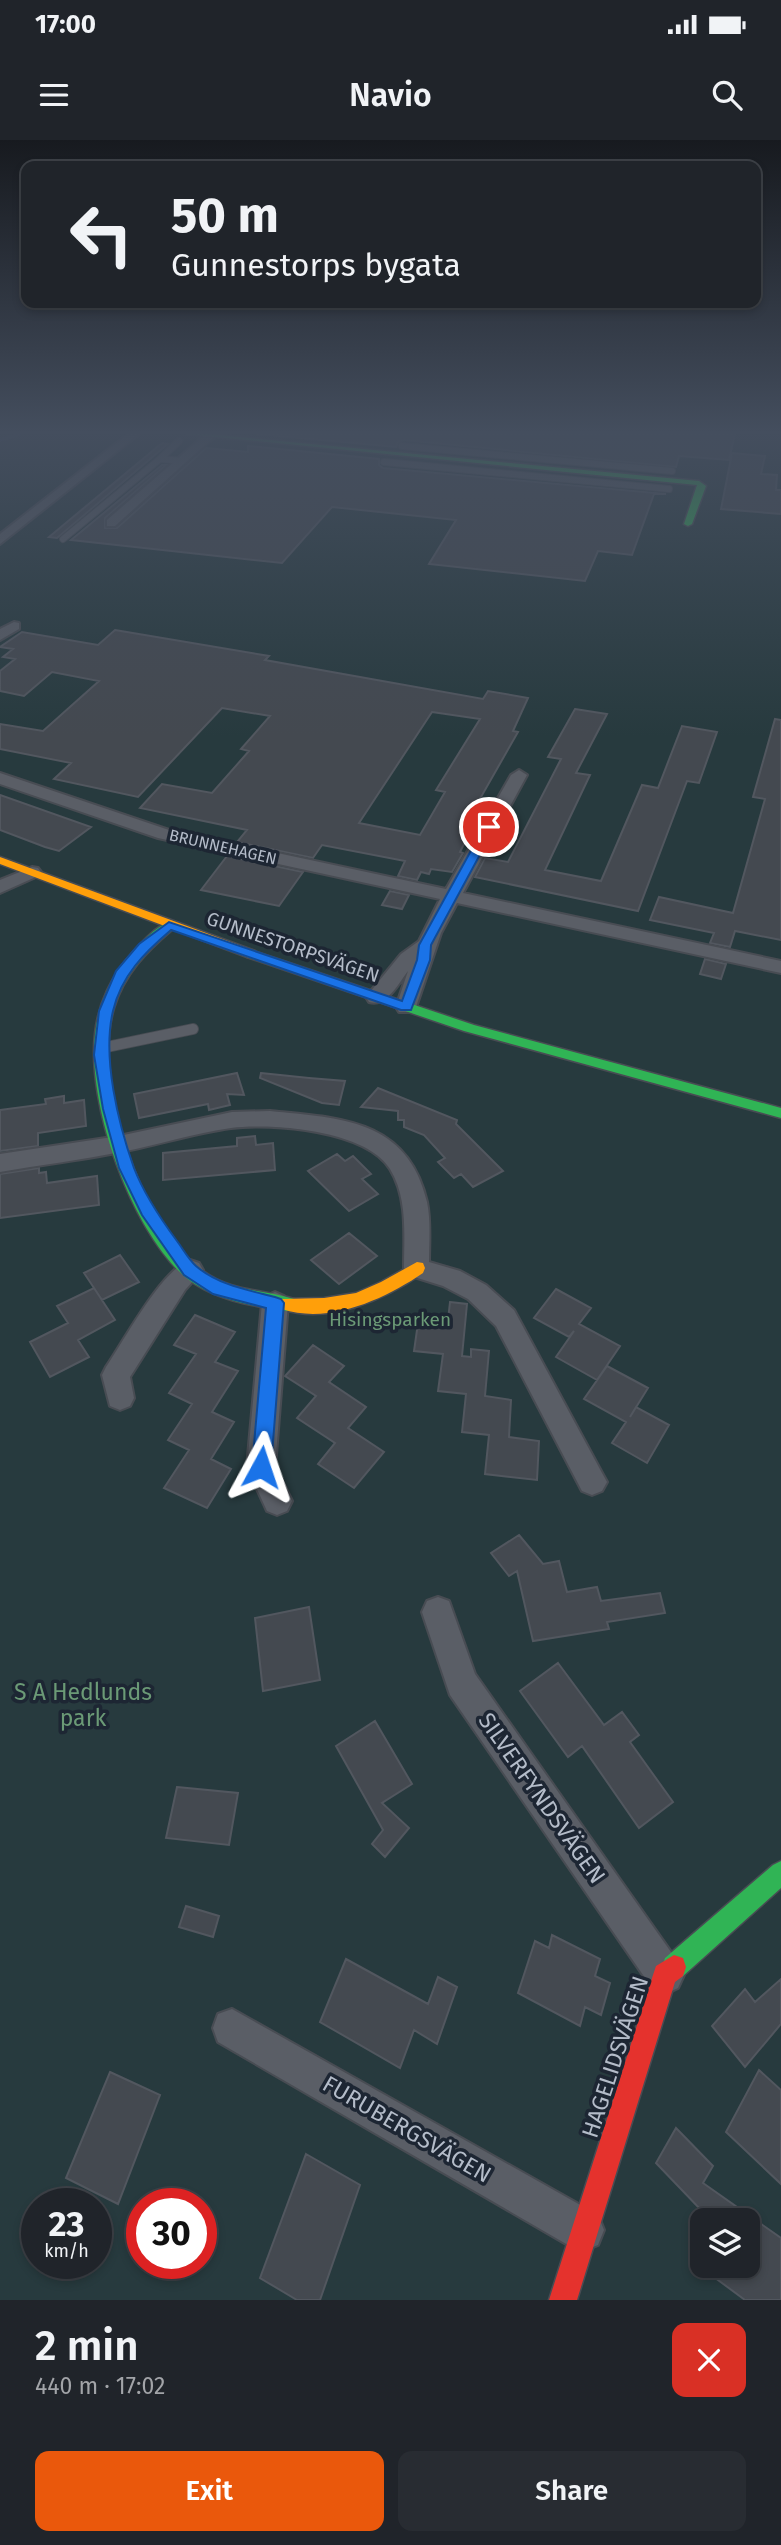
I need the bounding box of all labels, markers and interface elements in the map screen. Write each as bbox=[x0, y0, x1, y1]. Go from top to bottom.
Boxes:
text: 17:00 bbox=[35, 9, 96, 40]
icon: menu bbox=[35, 76, 73, 114]
text: Navio bbox=[349, 76, 432, 114]
icon: search bbox=[708, 76, 746, 114]
text: 50 m bbox=[171, 186, 279, 245]
icon: left bbox=[56, 189, 147, 280]
text: Gunnestorps bygata bbox=[171, 246, 461, 284]
pin bbox=[459, 797, 519, 857]
icon: arrive bbox=[470, 808, 508, 846]
street label: BRUNNEHAGEN bbox=[167, 825, 279, 869]
street label: GUNNESTORPSVÄGEN bbox=[204, 907, 382, 987]
park label: Hisingsparken bbox=[329, 1308, 451, 1331]
position arrow bbox=[224, 1430, 298, 1504]
park label: S A Hedlunds park bbox=[14, 1678, 152, 1732]
street label: SILVERFYNDSVÄGEN bbox=[472, 1707, 612, 1889]
street label: HAGELIDSVÄGEN bbox=[576, 1973, 654, 2141]
street label: FURUBERGSVÄGEN bbox=[318, 2069, 496, 2189]
speed limit sign: 30 bbox=[126, 2188, 217, 2279]
text: 23 bbox=[48, 2203, 85, 2245]
map controls bbox=[690, 2208, 760, 2278]
button: layers bbox=[690, 2208, 760, 2278]
text: km/h bbox=[44, 2240, 89, 2262]
text: 2 min bbox=[35, 2321, 139, 2371]
button: close bbox=[672, 2323, 746, 2397]
text: 440 m · 17:02 bbox=[35, 2372, 165, 2400]
button: Exit bbox=[35, 2451, 384, 2531]
button: Share bbox=[398, 2451, 746, 2531]

